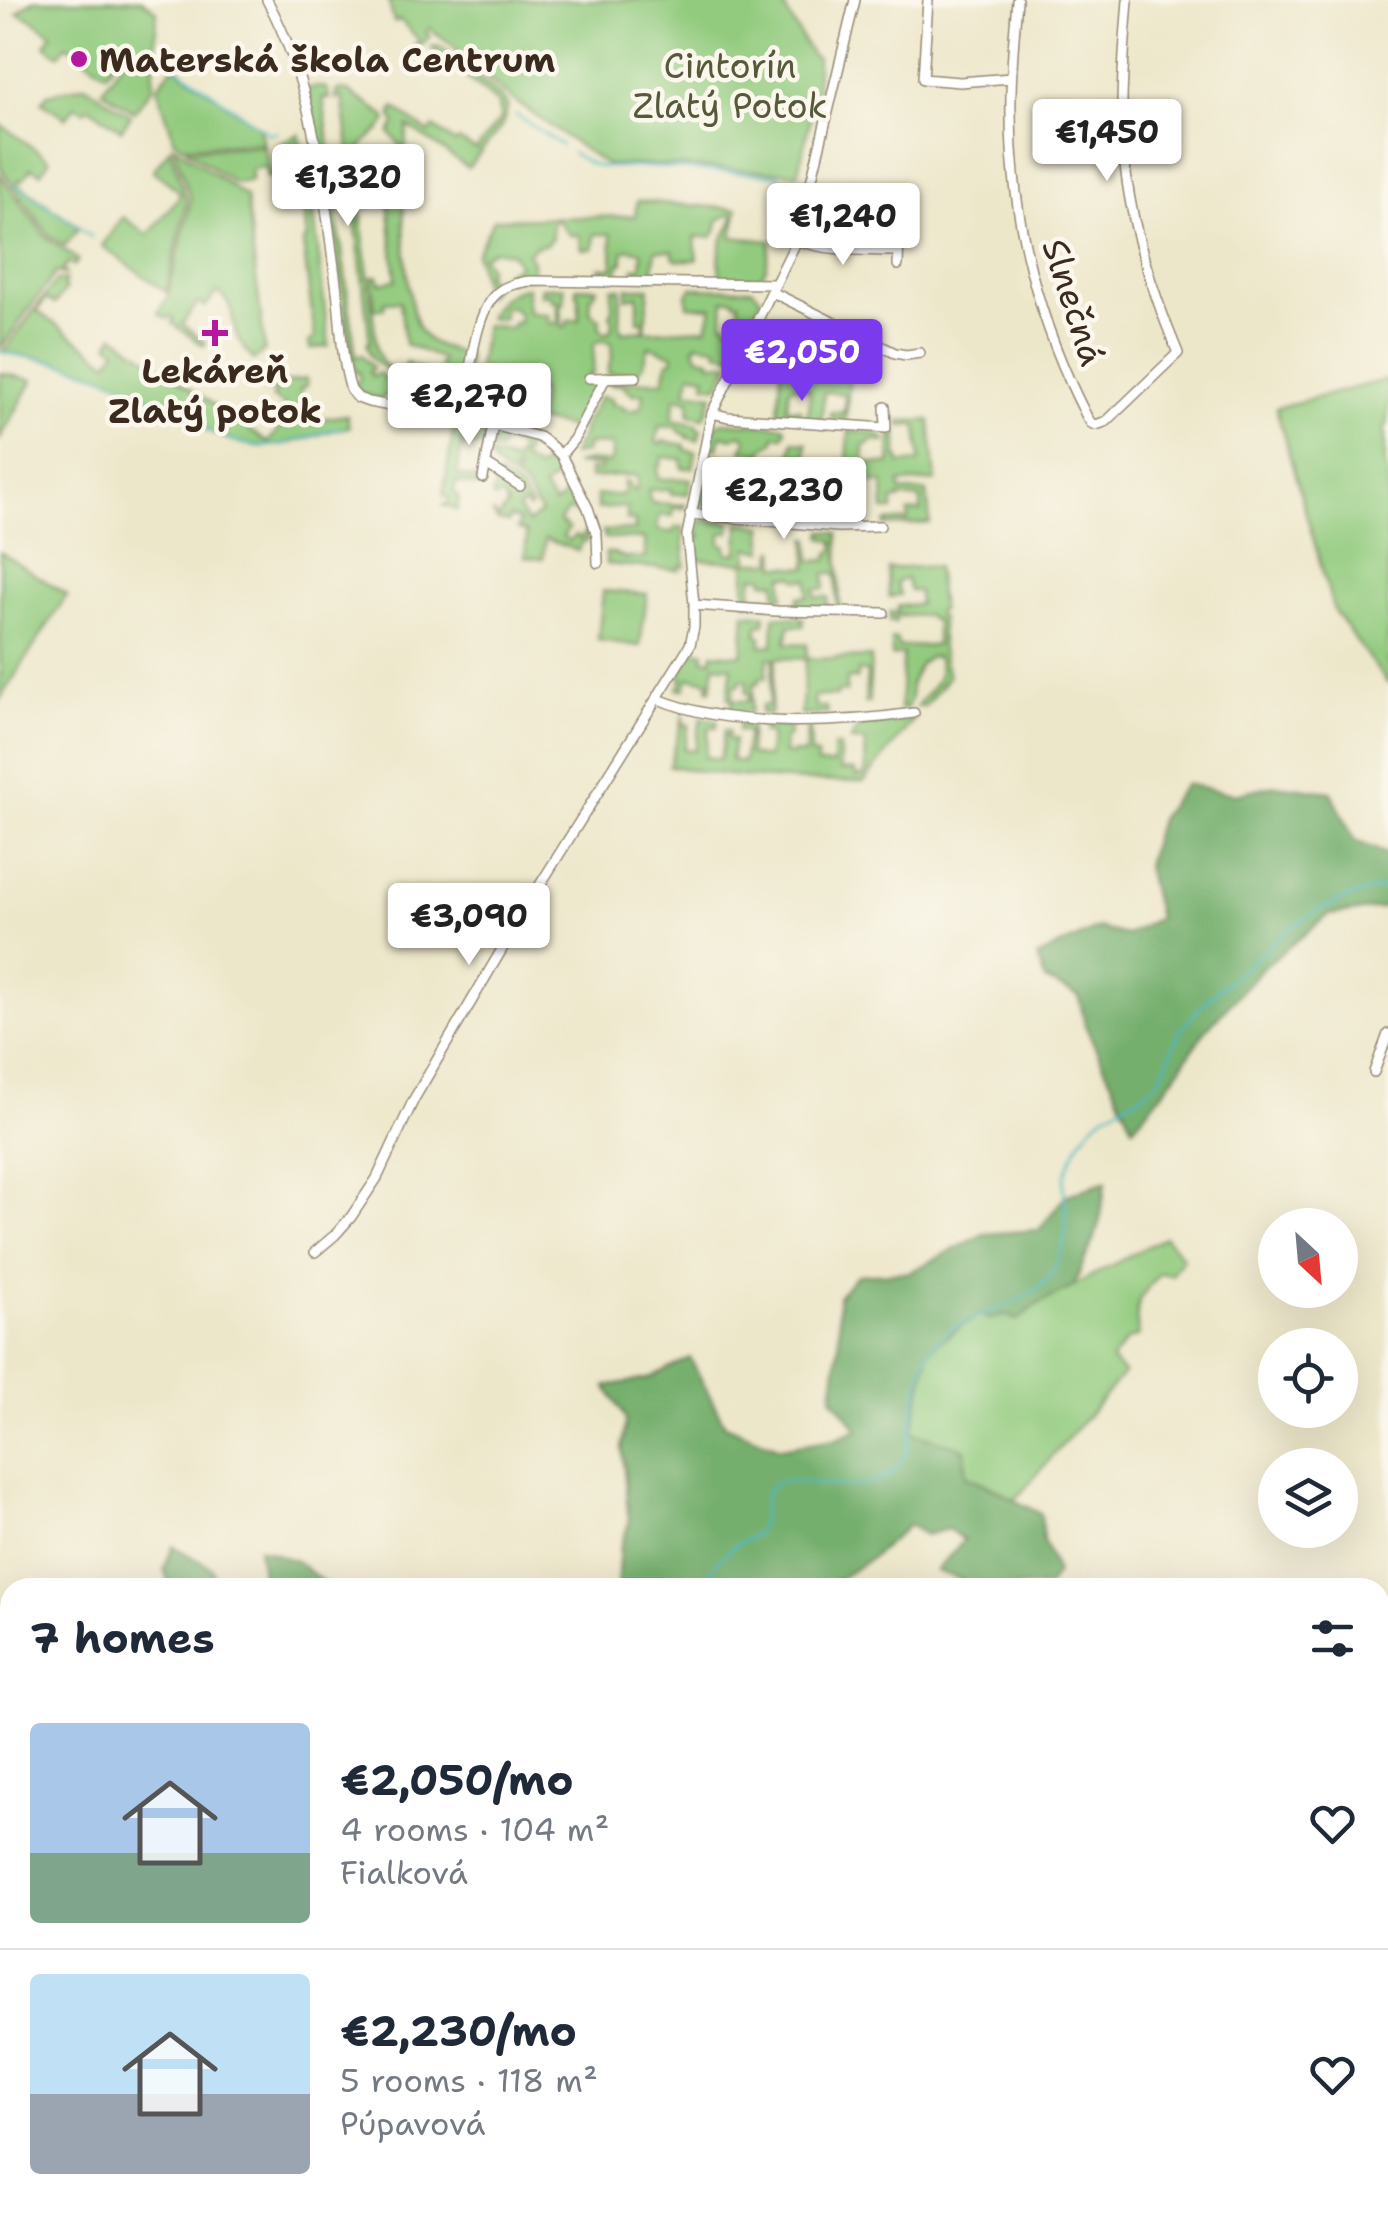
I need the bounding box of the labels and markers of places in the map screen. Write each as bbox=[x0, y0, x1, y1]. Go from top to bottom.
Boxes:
place label: Materská škola Centrum bbox=[99, 36, 555, 83]
marker: Materská škola Centrum bbox=[68, 48, 90, 70]
pin: €1,450 bbox=[1026, 99, 1188, 184]
pin: €1,320 bbox=[267, 144, 429, 229]
pin: €1,240 bbox=[762, 183, 924, 268]
pin: €2,050 bbox=[721, 319, 883, 404]
marker: Lekáreň Zlatý potok bbox=[204, 322, 226, 344]
place label: Lekáreň Zlatý potok bbox=[108, 347, 322, 434]
pin: €2,270 bbox=[388, 363, 550, 448]
pin: €2,230 bbox=[703, 457, 865, 542]
pin: €3,090 bbox=[388, 883, 550, 968]

